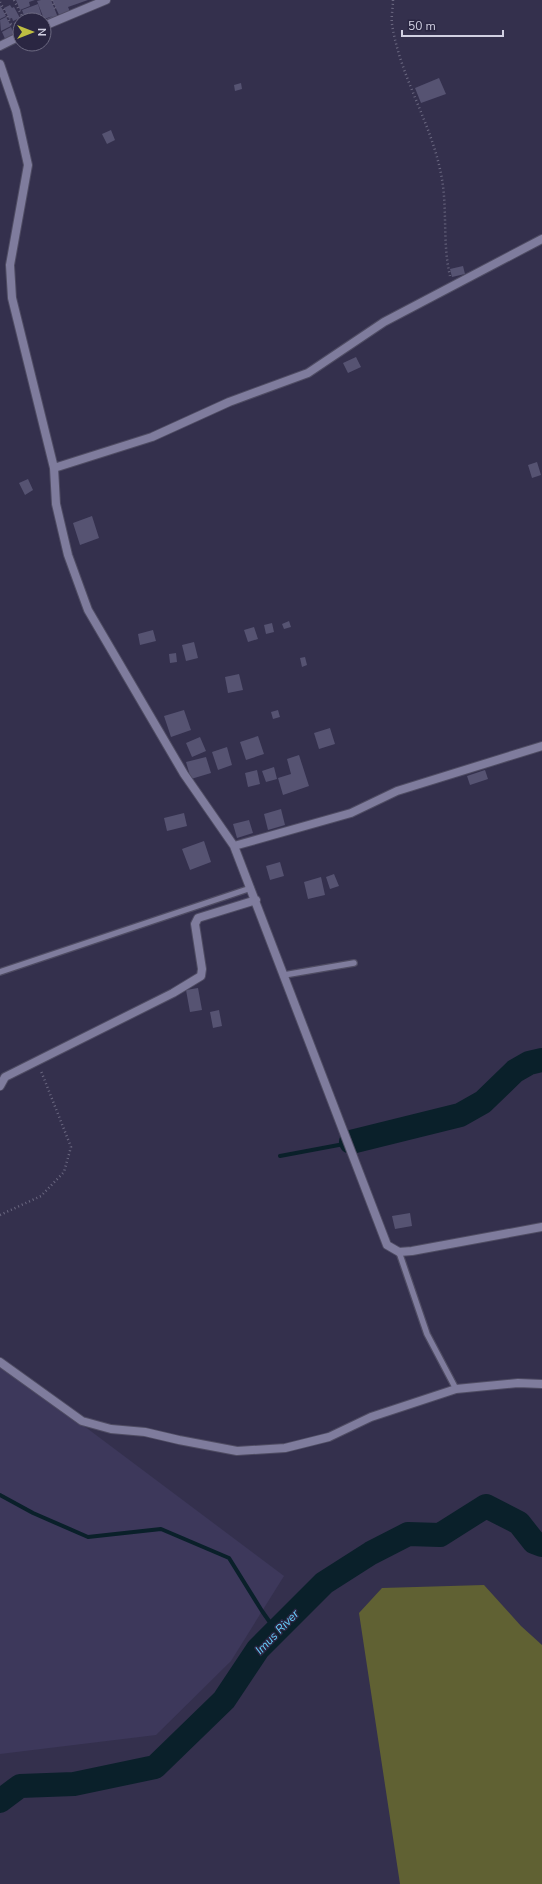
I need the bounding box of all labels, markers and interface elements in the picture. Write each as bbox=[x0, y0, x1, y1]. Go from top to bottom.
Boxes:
north arrow bbox=[12, 12, 52, 52]
scale bar bbox=[402, 12, 503, 38]
text: 50 m bbox=[408, 18, 436, 34]
text: N bbox=[34, 28, 49, 36]
water label: Imus River bbox=[252, 1606, 303, 1658]

